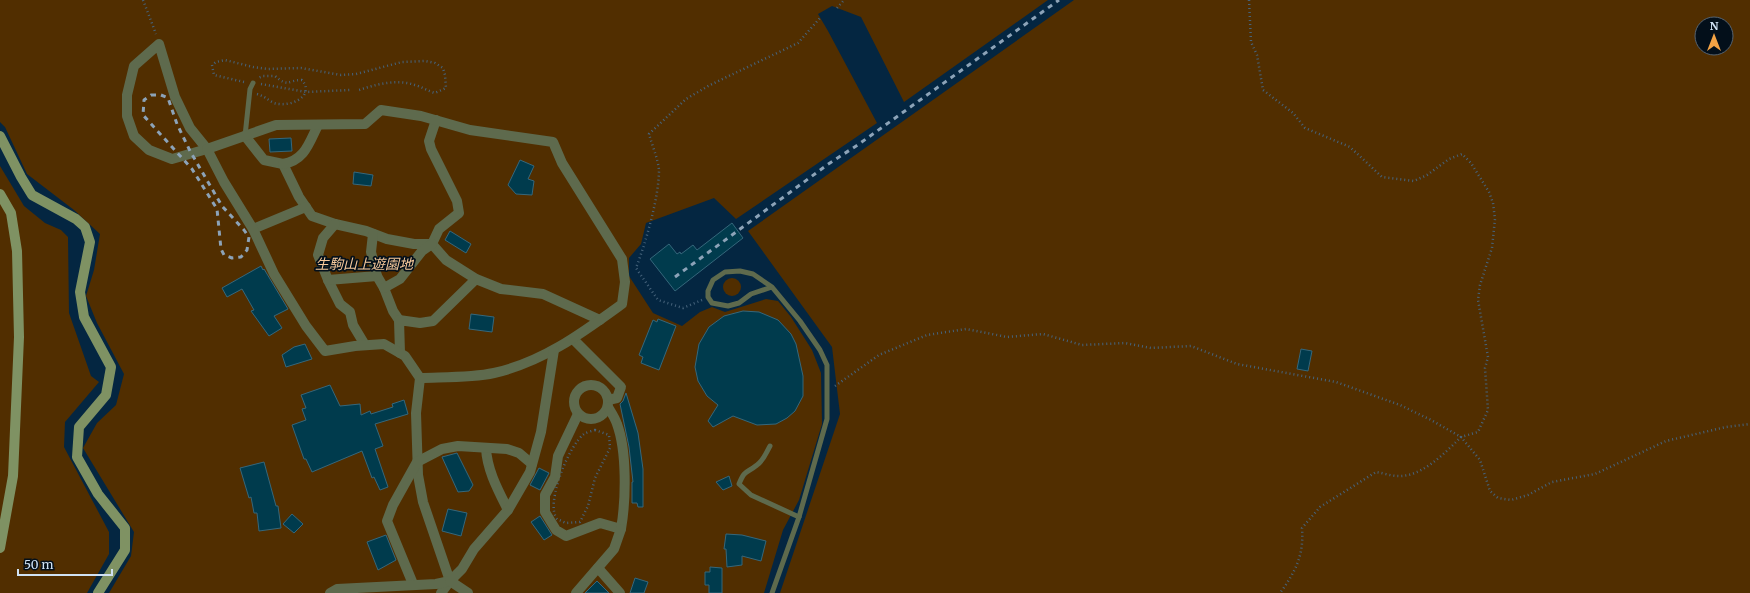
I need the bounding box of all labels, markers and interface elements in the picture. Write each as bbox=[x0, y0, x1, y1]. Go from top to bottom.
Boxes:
north arrow bbox=[1694, 16, 1734, 56]
text: N bbox=[1710, 19, 1719, 33]
park label: 生駒山上遊園地 bbox=[315, 255, 415, 273]
scale bar bbox=[18, 551, 112, 577]
text: 50 m bbox=[24, 557, 53, 572]

